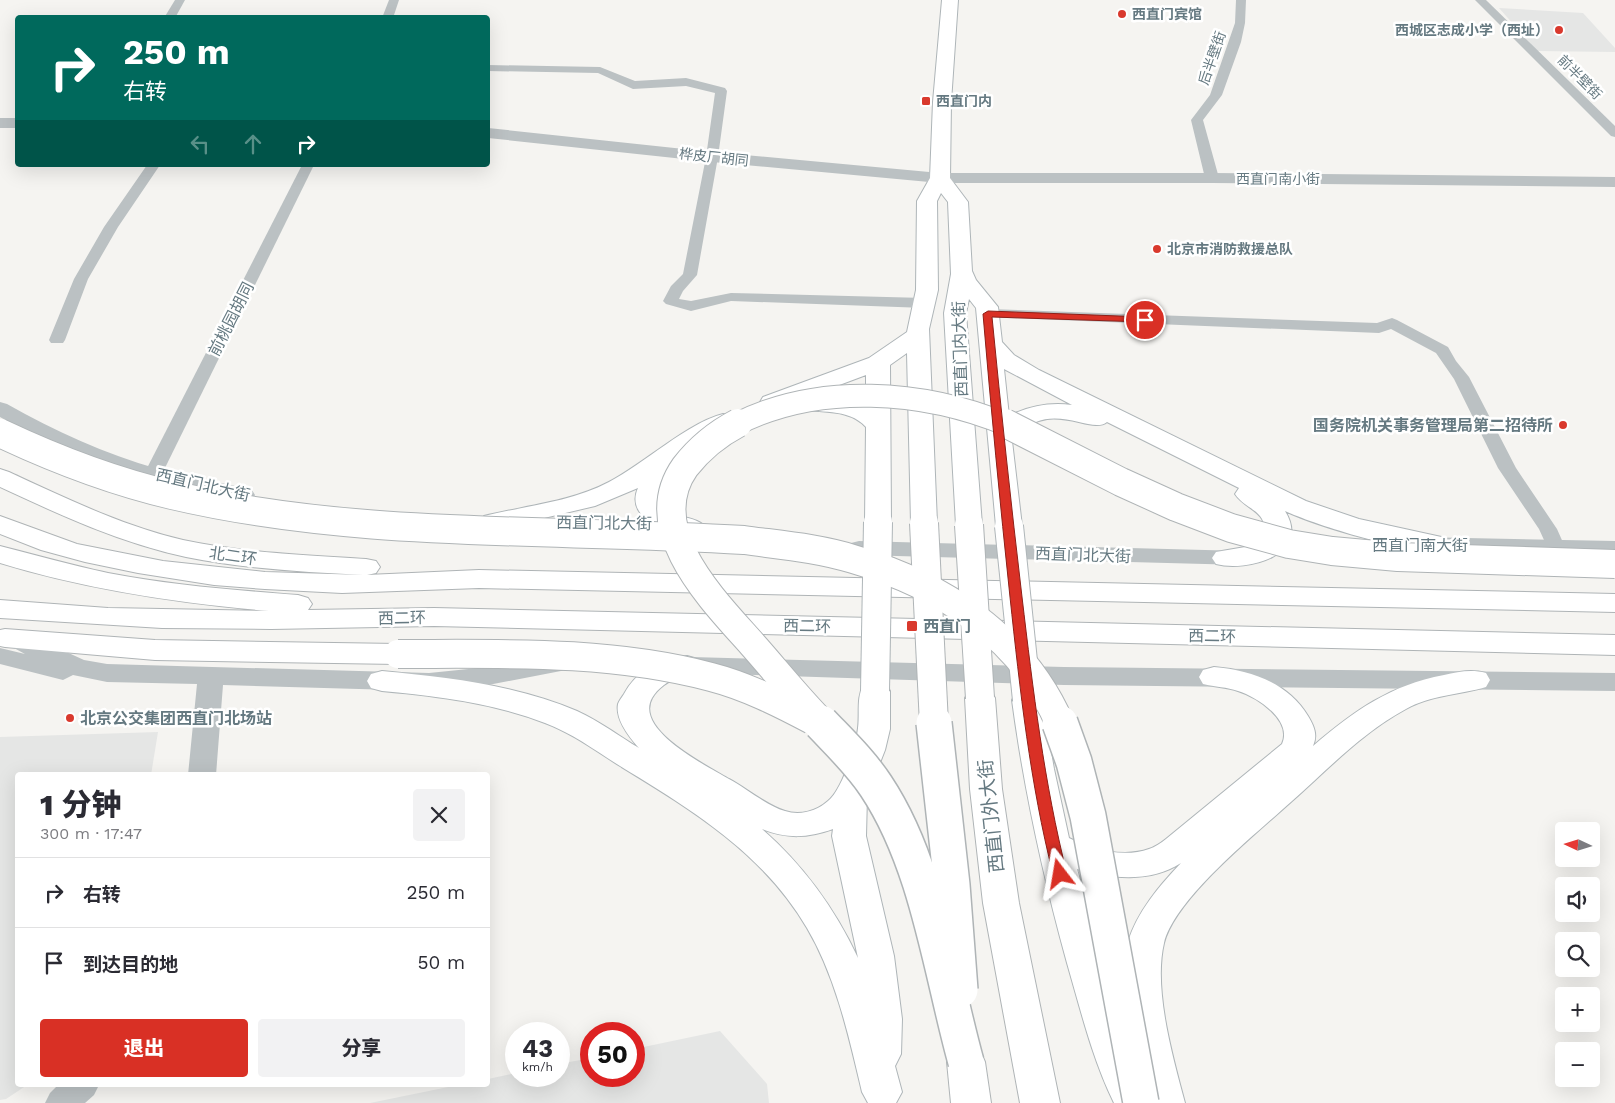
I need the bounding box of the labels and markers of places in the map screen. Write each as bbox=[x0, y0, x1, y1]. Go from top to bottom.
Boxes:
place label: 西直门宾馆 bbox=[1132, 6, 1202, 22]
marker: 西直门宾馆 bbox=[1116, 8, 1128, 20]
place label: 西城区志成小学（西址） bbox=[1395, 22, 1549, 38]
marker: 西城区志成小学（西址） bbox=[1553, 24, 1565, 36]
place label: 西直门内 bbox=[936, 93, 992, 109]
marker: 西直门内 bbox=[920, 95, 932, 107]
place label: 北京市消防救援总队 bbox=[1167, 241, 1293, 257]
marker: 北京市消防救援总队 bbox=[1151, 243, 1163, 255]
pin bbox=[1124, 299, 1166, 341]
place label: 国务院机关事务管理局第二招待所 bbox=[1313, 416, 1553, 435]
marker: 国务院机关事务管理局第二招待所 bbox=[1557, 419, 1569, 431]
place label: 西直门 bbox=[923, 617, 971, 636]
marker: 西直门 bbox=[905, 619, 919, 633]
place label: 北京公交集团西直门北场站 bbox=[80, 709, 272, 728]
marker: 北京公交集团西直门北场站 bbox=[64, 712, 76, 724]

